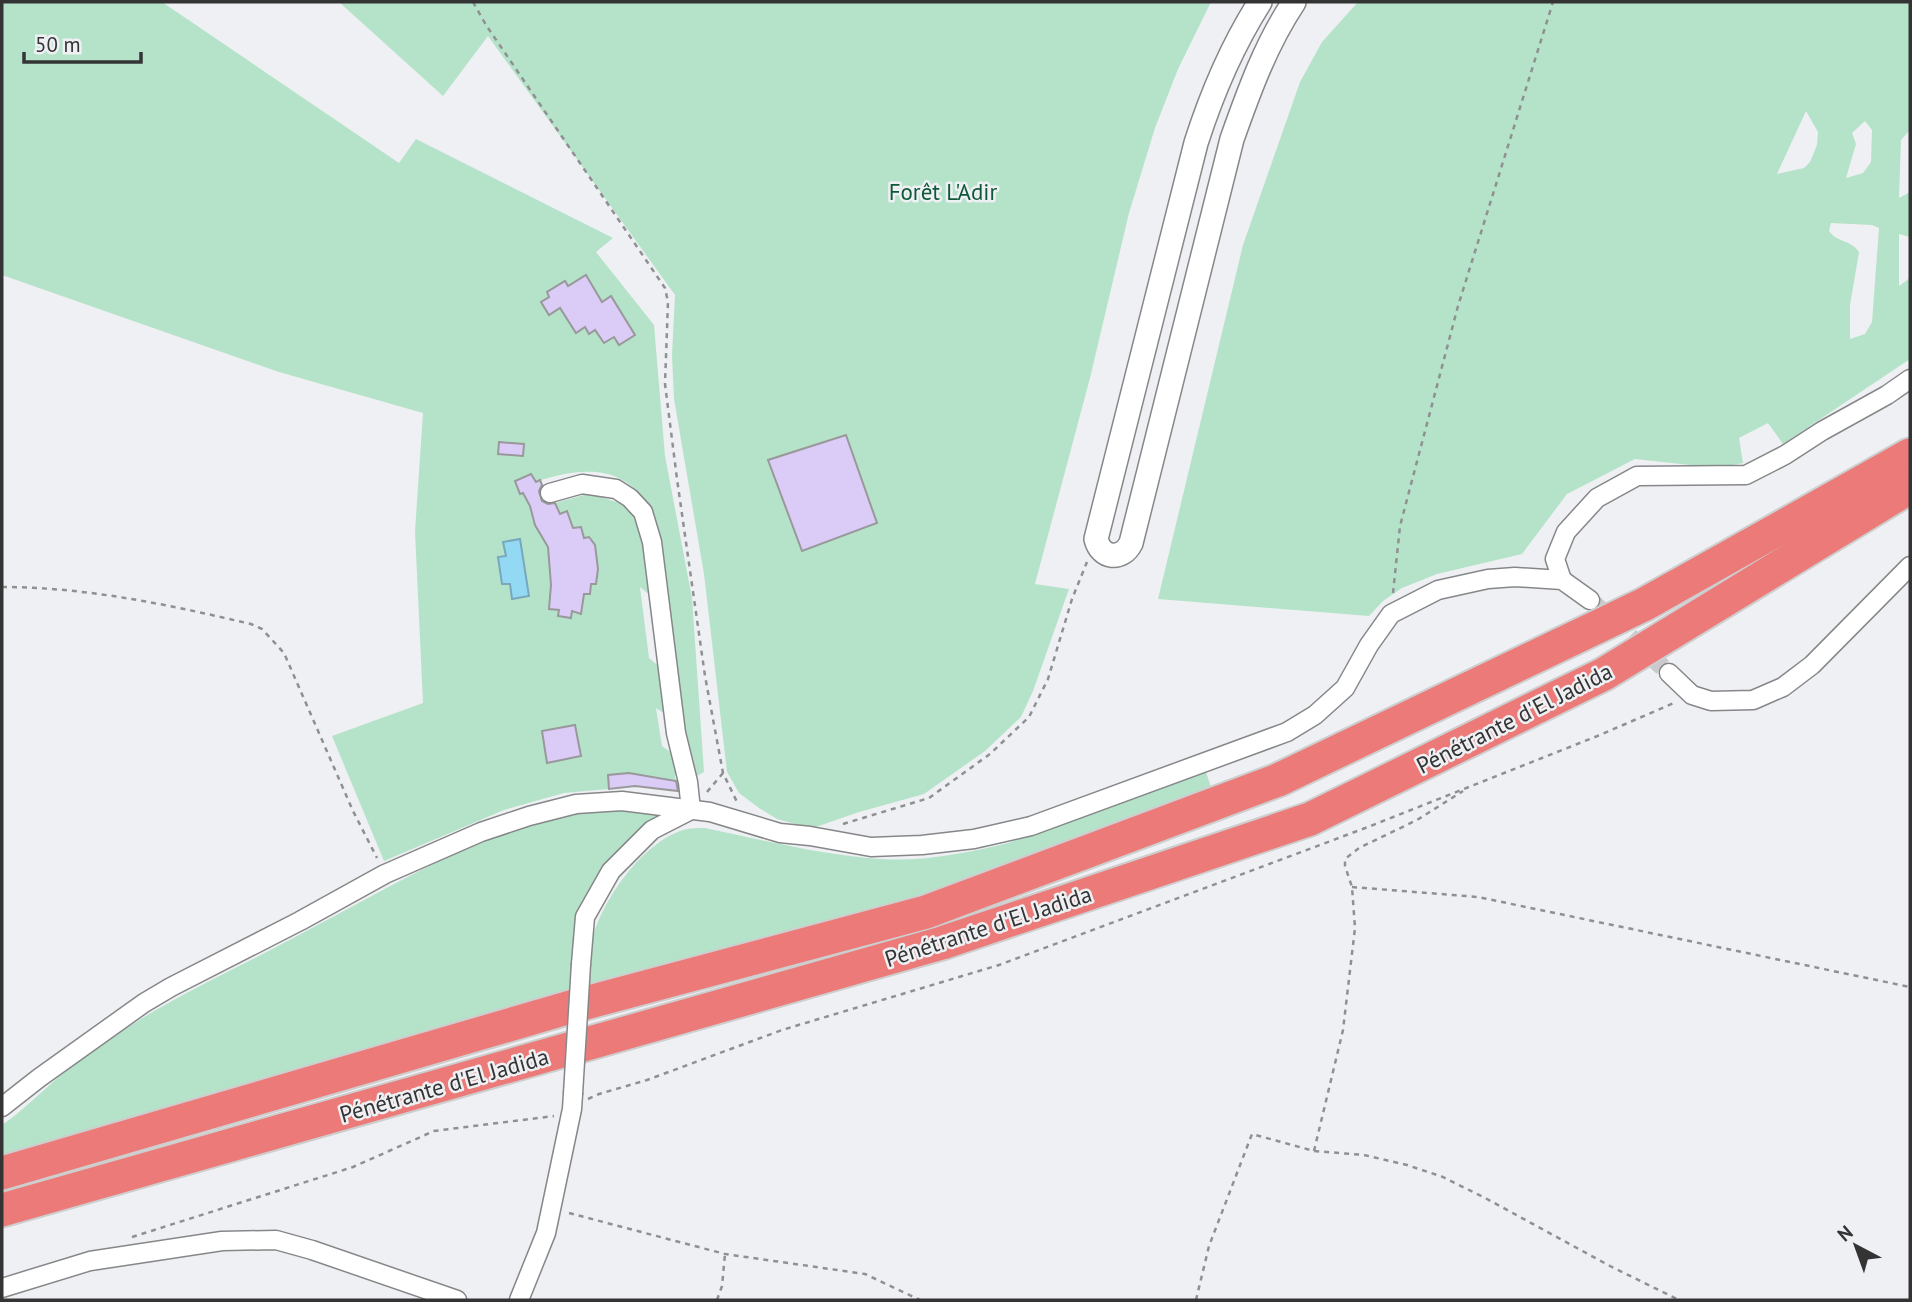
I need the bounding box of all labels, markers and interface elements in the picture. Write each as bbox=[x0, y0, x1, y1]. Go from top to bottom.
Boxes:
scale bar bbox=[24, 21, 142, 65]
text: 50 m bbox=[35, 31, 81, 58]
park label: Forêt L'Adir bbox=[889, 177, 998, 206]
street label: Pénétrante d'El Jadida bbox=[1411, 656, 1617, 780]
street label: Pénétrante d'El Jadida bbox=[881, 879, 1095, 973]
street label: Pénétrante d'El Jadida bbox=[336, 1041, 552, 1129]
north arrow bbox=[1821, 1211, 1891, 1281]
text: N bbox=[1832, 1220, 1857, 1246]

